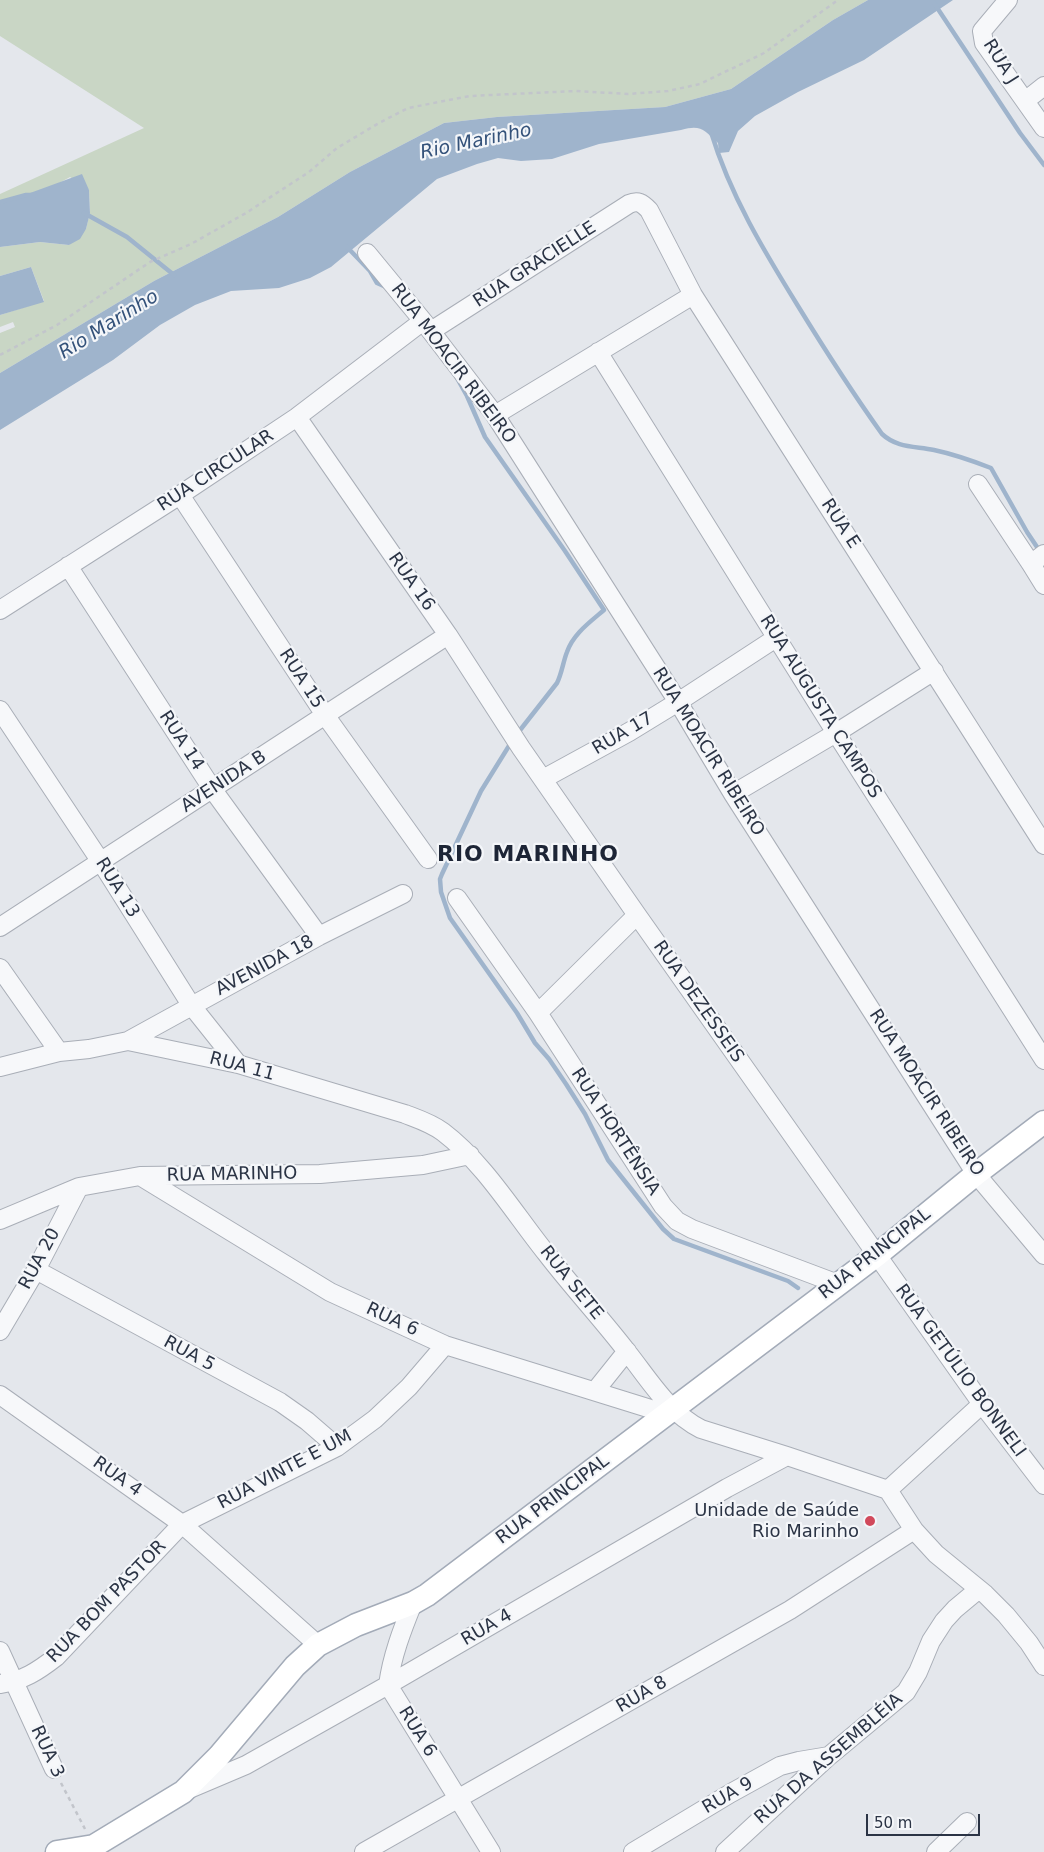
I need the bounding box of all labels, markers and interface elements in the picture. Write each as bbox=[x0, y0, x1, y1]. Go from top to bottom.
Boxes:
street label: RUA J bbox=[978, 35, 1022, 89]
water label: Rio Marinho bbox=[418, 119, 534, 165]
street label: RUA GRACIELLE bbox=[470, 217, 600, 313]
street label: RUA MOACIR RIBEIRO bbox=[386, 280, 520, 448]
water label: Rio Marinho bbox=[55, 285, 163, 365]
street label: RUA CIRCULAR bbox=[154, 425, 278, 517]
street label: RUA E bbox=[816, 495, 864, 553]
street label: RUA 16 bbox=[383, 549, 439, 615]
street label: RUA AUGUSTA CAMPOS bbox=[755, 611, 885, 803]
street label: RUA 15 bbox=[274, 645, 328, 713]
street label: RUA MOACIR RIBEIRO bbox=[647, 664, 769, 840]
street label: RUA 14 bbox=[154, 707, 208, 775]
street label: RUA 17 bbox=[589, 708, 657, 760]
street label: AVENIDA B bbox=[177, 746, 271, 818]
district label: RIO MARINHO bbox=[436, 842, 620, 868]
street label: RUA 13 bbox=[90, 854, 144, 922]
street label: AVENIDA 18 bbox=[212, 931, 318, 1001]
street label: RUA DEZESSEIS bbox=[648, 937, 748, 1067]
street label: RUA MOACIR RIBEIRO bbox=[864, 1005, 988, 1181]
street label: RUA 11 bbox=[207, 1048, 277, 1086]
street label: RUA HORTÊNSIA bbox=[566, 1064, 664, 1200]
street label: RUA MARINHO bbox=[167, 1163, 297, 1187]
street label: RUA PRINCIPAL bbox=[815, 1204, 935, 1304]
street label: RUA 20 bbox=[15, 1225, 65, 1293]
street label: RUA SETE bbox=[535, 1242, 607, 1324]
street label: RUA GETÚLIO BONNELI bbox=[890, 1280, 1030, 1462]
street label: RUA 6 bbox=[362, 1299, 422, 1341]
street label: RUA 5 bbox=[160, 1332, 218, 1376]
street label: RUA VINTE E UM bbox=[214, 1426, 356, 1514]
street label: RUA PRINCIPAL bbox=[492, 1451, 614, 1549]
street label: RUA 4 bbox=[88, 1452, 146, 1502]
place label: Unidade de Saúde Rio Marinho bbox=[694, 1500, 859, 1542]
marker: Unidade de Saúde Rio Marinho bbox=[863, 1514, 877, 1528]
street label: RUA BOM PASTOR bbox=[43, 1536, 171, 1668]
street label: RUA 4 bbox=[458, 1605, 516, 1651]
street label: RUA 8 bbox=[613, 1672, 671, 1718]
street label: RUA DA ASSEMBLÉIA bbox=[751, 1689, 907, 1829]
street label: RUA 6 bbox=[393, 1703, 441, 1761]
street label: RUA 3 bbox=[26, 1722, 68, 1782]
street label: RUA 9 bbox=[699, 1773, 757, 1819]
scale bar bbox=[869, 1804, 983, 1836]
text: 50 m bbox=[874, 1814, 912, 1832]

